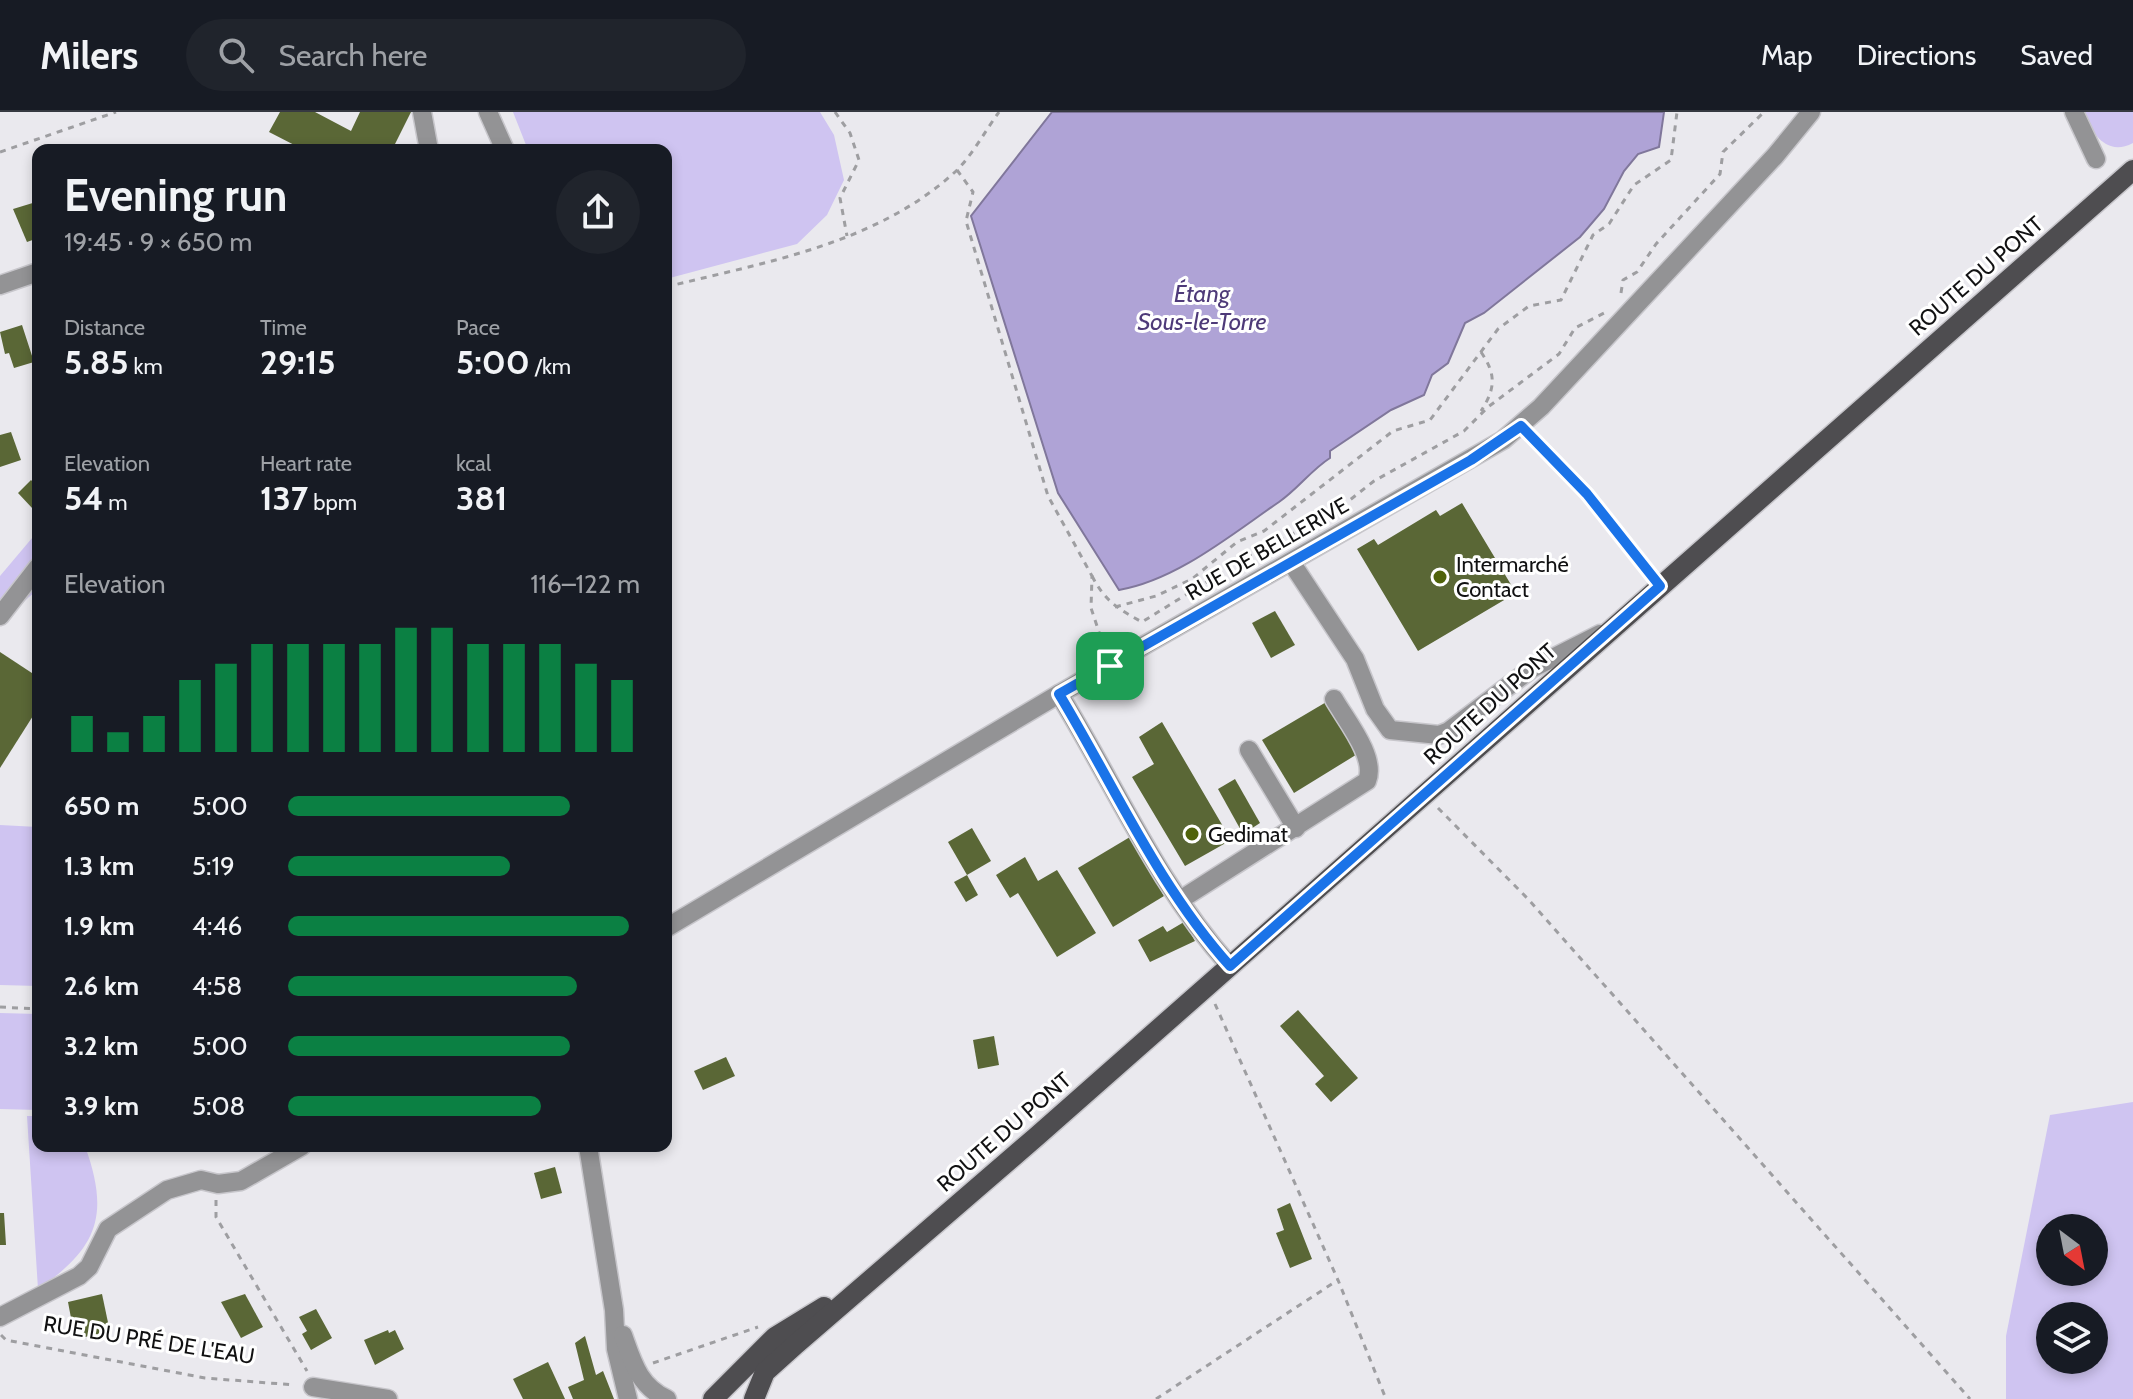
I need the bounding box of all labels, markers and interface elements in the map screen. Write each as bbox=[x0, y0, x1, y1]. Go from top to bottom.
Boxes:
search box bbox=[186, 19, 746, 91]
text: Milers bbox=[40, 32, 138, 79]
icon: search bbox=[214, 33, 258, 77]
text: Search here bbox=[278, 37, 427, 74]
text: Map bbox=[1761, 38, 1813, 72]
text: Directions bbox=[1857, 38, 1976, 72]
text: Saved bbox=[2020, 38, 2093, 72]
text: Evening run bbox=[64, 169, 287, 222]
button: share bbox=[556, 170, 640, 254]
street label: ROUTE DU PONT bbox=[1904, 210, 2049, 341]
text: 19:45 · 9 × 650 m bbox=[64, 226, 252, 258]
water label: Étang Sous-le-Torre bbox=[1137, 278, 1267, 336]
text: Distance bbox=[64, 314, 145, 341]
text: Time bbox=[260, 314, 307, 341]
text: Pace bbox=[456, 314, 500, 341]
text: 5.85 bbox=[64, 341, 129, 383]
text: 29:15 bbox=[260, 341, 335, 383]
text: 5:00 bbox=[456, 341, 530, 383]
text: km bbox=[129, 353, 163, 380]
text: /km bbox=[530, 353, 571, 380]
text: Elevation bbox=[64, 450, 150, 477]
text: Heart rate bbox=[260, 450, 352, 477]
text: kcal bbox=[456, 450, 491, 477]
text: 54 bbox=[64, 477, 103, 519]
text: 137 bbox=[260, 477, 308, 519]
text: 381 bbox=[456, 477, 507, 519]
text: m bbox=[103, 489, 128, 516]
text: bpm bbox=[308, 489, 357, 516]
street label: RUE DE BELLERIVE bbox=[1181, 491, 1353, 607]
place label: Intermarché Contact bbox=[1456, 551, 1569, 603]
text: Elevation bbox=[64, 568, 166, 600]
text: 116–122 m bbox=[530, 568, 640, 600]
marker: Intermarché Contact bbox=[1431, 568, 1449, 586]
pin bbox=[1076, 632, 1144, 700]
street label: ROUTE DU PONT bbox=[1418, 637, 1562, 770]
icon: arrive bbox=[1088, 644, 1132, 688]
text: 650 m bbox=[64, 790, 139, 822]
text: 5:00 bbox=[192, 790, 248, 822]
place label: Gedimat bbox=[1208, 821, 1288, 848]
marker: Gedimat bbox=[1183, 825, 1201, 843]
text: 1.3 km bbox=[64, 850, 134, 882]
text: 5:19 bbox=[192, 850, 235, 882]
text: 1.9 km bbox=[64, 910, 135, 942]
text: 4:46 bbox=[192, 910, 242, 942]
text: 2.6 km bbox=[64, 970, 139, 1002]
text: 4:58 bbox=[192, 970, 242, 1002]
text: 3.2 km bbox=[64, 1030, 139, 1062]
text: 5:00 bbox=[192, 1030, 248, 1062]
street label: ROUTE DU PONT bbox=[932, 1066, 1077, 1197]
text: 3.9 km bbox=[64, 1090, 139, 1122]
text: 5:08 bbox=[192, 1090, 245, 1122]
north arrow bbox=[2036, 1214, 2108, 1286]
map controls bbox=[2036, 1214, 2108, 1374]
button: layers bbox=[2036, 1302, 2108, 1374]
street label: RUE DU PRÉ DE L'EAU bbox=[41, 1310, 257, 1370]

